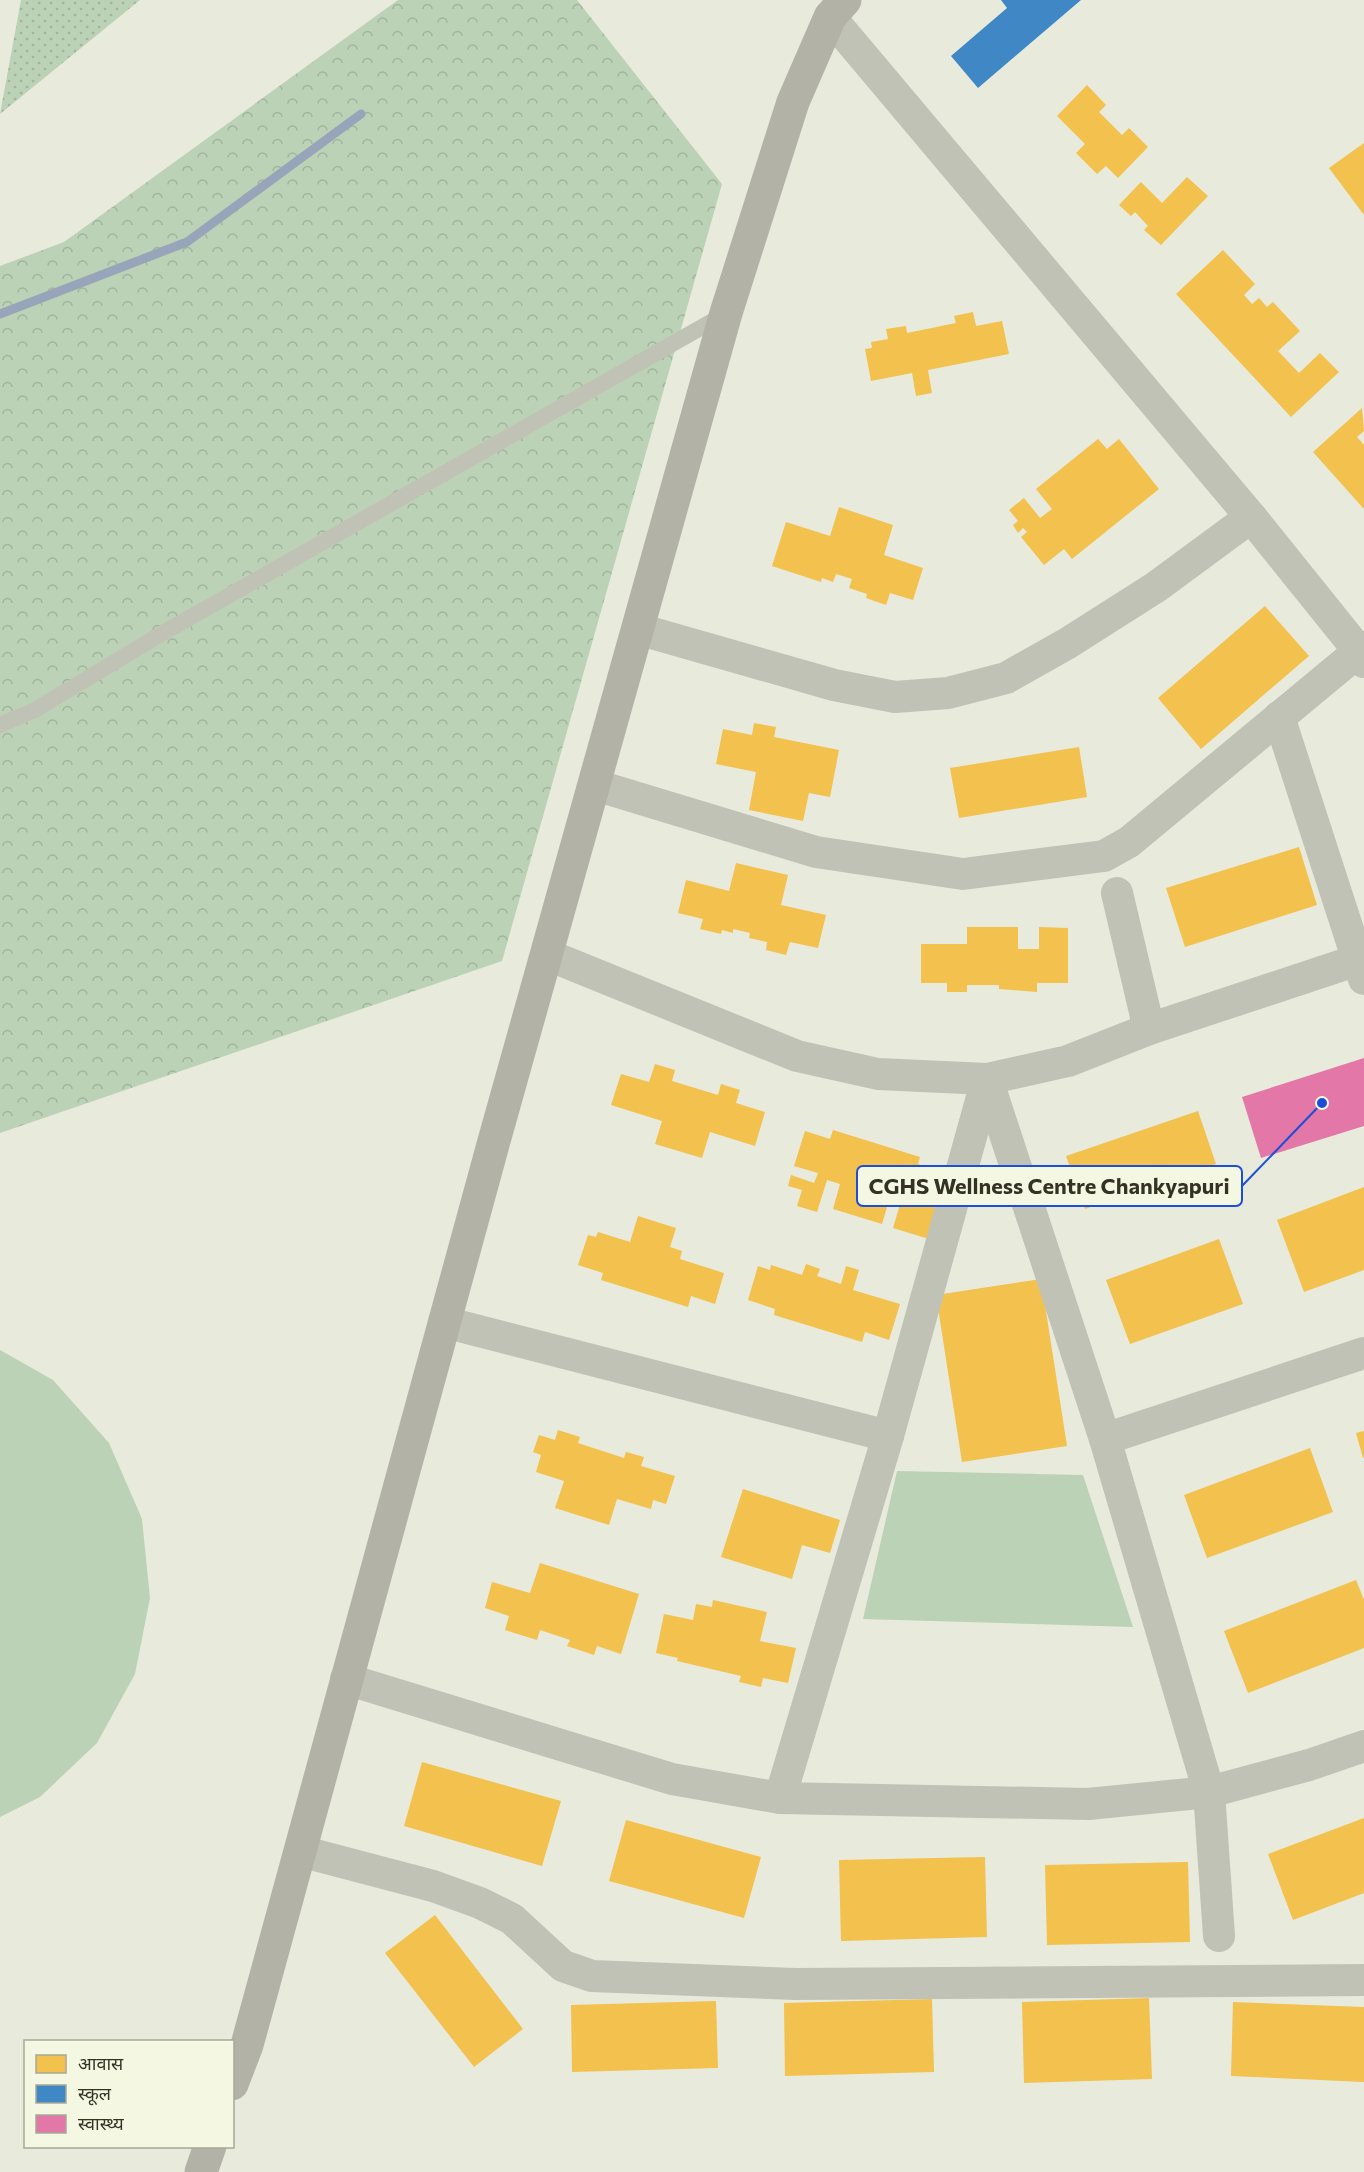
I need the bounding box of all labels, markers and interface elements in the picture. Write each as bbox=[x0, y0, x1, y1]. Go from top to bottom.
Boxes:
callout: CGHS Wellness Centre Chankyapuri bbox=[857, 1166, 1242, 1206]
text: CGHS Wellness Centre Chankyapuri bbox=[868, 1172, 1230, 1199]
legend bbox=[24, 2040, 234, 2148]
text: आवास bbox=[78, 2052, 124, 2074]
text: स्कूल bbox=[78, 2082, 112, 2106]
text: स्वास्थ्य bbox=[78, 2112, 124, 2134]

